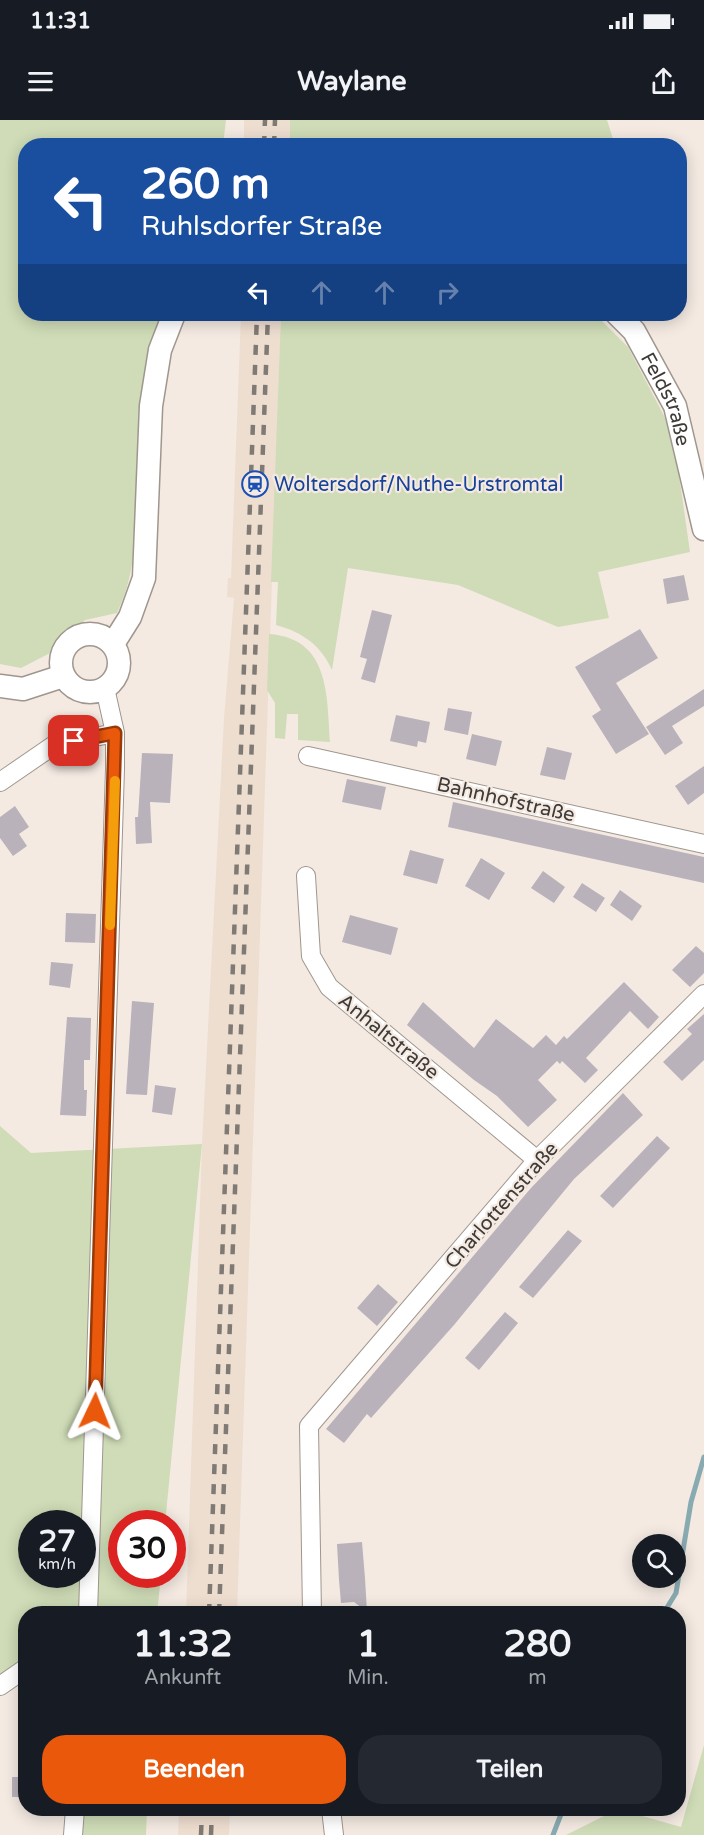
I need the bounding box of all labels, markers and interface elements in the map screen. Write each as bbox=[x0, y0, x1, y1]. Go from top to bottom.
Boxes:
text: 11:31 bbox=[30, 8, 91, 34]
icon: menu bbox=[24, 65, 57, 98]
text: Waylane bbox=[297, 65, 407, 98]
icon: share bbox=[647, 65, 680, 98]
text: 260 m bbox=[141, 159, 270, 210]
icon: left bbox=[42, 162, 120, 240]
text: Ruhlsdorfer Straße bbox=[141, 210, 382, 243]
icon: left bbox=[242, 276, 275, 309]
icon: ahead bbox=[305, 276, 338, 309]
icon: ahead bbox=[368, 276, 401, 309]
icon: right bbox=[431, 276, 464, 309]
street label: Feldstraße bbox=[635, 349, 695, 448]
station icon: Woltersdorf/Nuthe-Urstromtal bbox=[240, 469, 270, 499]
place label: Woltersdorf/Nuthe-Urstromtal bbox=[274, 473, 564, 497]
pin bbox=[48, 715, 99, 766]
icon: arrive bbox=[57, 724, 90, 757]
street label: Bahnhofstraße bbox=[434, 772, 577, 828]
street label: Anhaltstraße bbox=[333, 989, 444, 1085]
street label: Charlottenstraße bbox=[440, 1137, 563, 1274]
position arrow bbox=[63, 1379, 127, 1443]
speed limit sign: 30 bbox=[108, 1510, 186, 1588]
text: 27 bbox=[38, 1523, 76, 1560]
map controls bbox=[632, 1534, 686, 1588]
button: search bbox=[632, 1534, 686, 1588]
text: km/h bbox=[38, 1555, 76, 1573]
text: 11:32 bbox=[133, 1623, 233, 1666]
text: 1 bbox=[357, 1623, 379, 1666]
text: 280 bbox=[503, 1623, 571, 1666]
text: Ankunft bbox=[144, 1666, 221, 1690]
text: Min. bbox=[347, 1666, 389, 1690]
text: m bbox=[528, 1666, 547, 1690]
button: Beenden bbox=[42, 1735, 346, 1804]
button: Teilen bbox=[358, 1735, 662, 1804]

